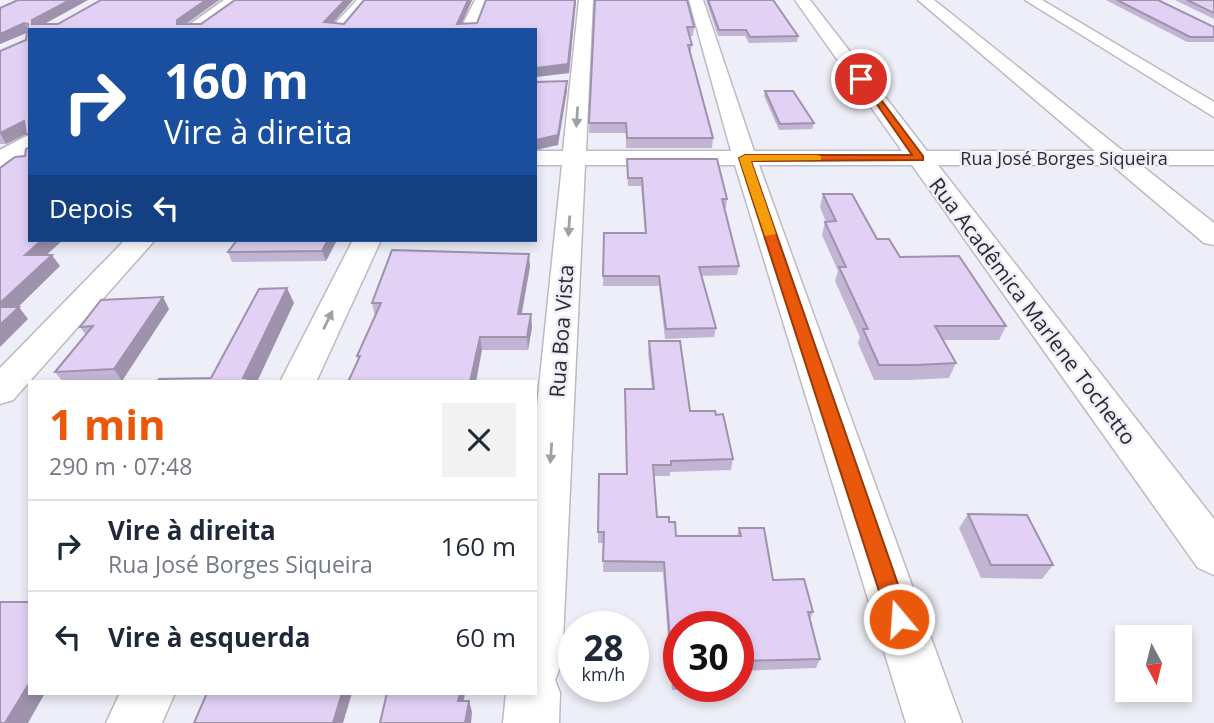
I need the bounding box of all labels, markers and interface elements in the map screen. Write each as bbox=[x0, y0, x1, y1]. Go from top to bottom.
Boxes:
text: 160 m bbox=[164, 47, 309, 113]
pin bbox=[831, 49, 891, 109]
icon: right bbox=[49, 56, 140, 147]
icon: arrive bbox=[842, 60, 880, 98]
one-way arrow bbox=[571, 106, 582, 128]
text: Vire à direita bbox=[164, 110, 353, 153]
street label: Rua José Borges Siqueira bbox=[960, 146, 1168, 170]
street label: Rua Acadêmica Marlene Tochetto bbox=[923, 172, 1143, 450]
icon: left bbox=[147, 189, 185, 227]
text: Depois bbox=[49, 190, 133, 226]
one-way arrow bbox=[563, 215, 574, 237]
street label: Rua Boa Vista bbox=[542, 264, 580, 398]
one-way arrow bbox=[322, 310, 334, 330]
text: 1 min bbox=[49, 395, 166, 452]
button: close bbox=[442, 403, 516, 477]
one-way arrow bbox=[546, 442, 557, 464]
text: 290 m · 07:48 bbox=[49, 450, 192, 482]
text: Vire à direita bbox=[108, 512, 276, 548]
icon: right bbox=[49, 527, 87, 565]
text: 160 m bbox=[441, 528, 516, 564]
text: Rua José Borges Siqueira bbox=[108, 548, 373, 580]
position arrow bbox=[862, 582, 936, 656]
speed limit sign: 30 bbox=[663, 611, 754, 702]
icon: left bbox=[49, 618, 87, 656]
text: Vire à esquerda bbox=[108, 619, 310, 655]
text: 60 m bbox=[455, 619, 516, 655]
text: 28 bbox=[583, 624, 624, 671]
north arrow bbox=[1115, 625, 1192, 702]
map controls bbox=[1115, 625, 1192, 702]
text: km/h bbox=[582, 662, 625, 686]

